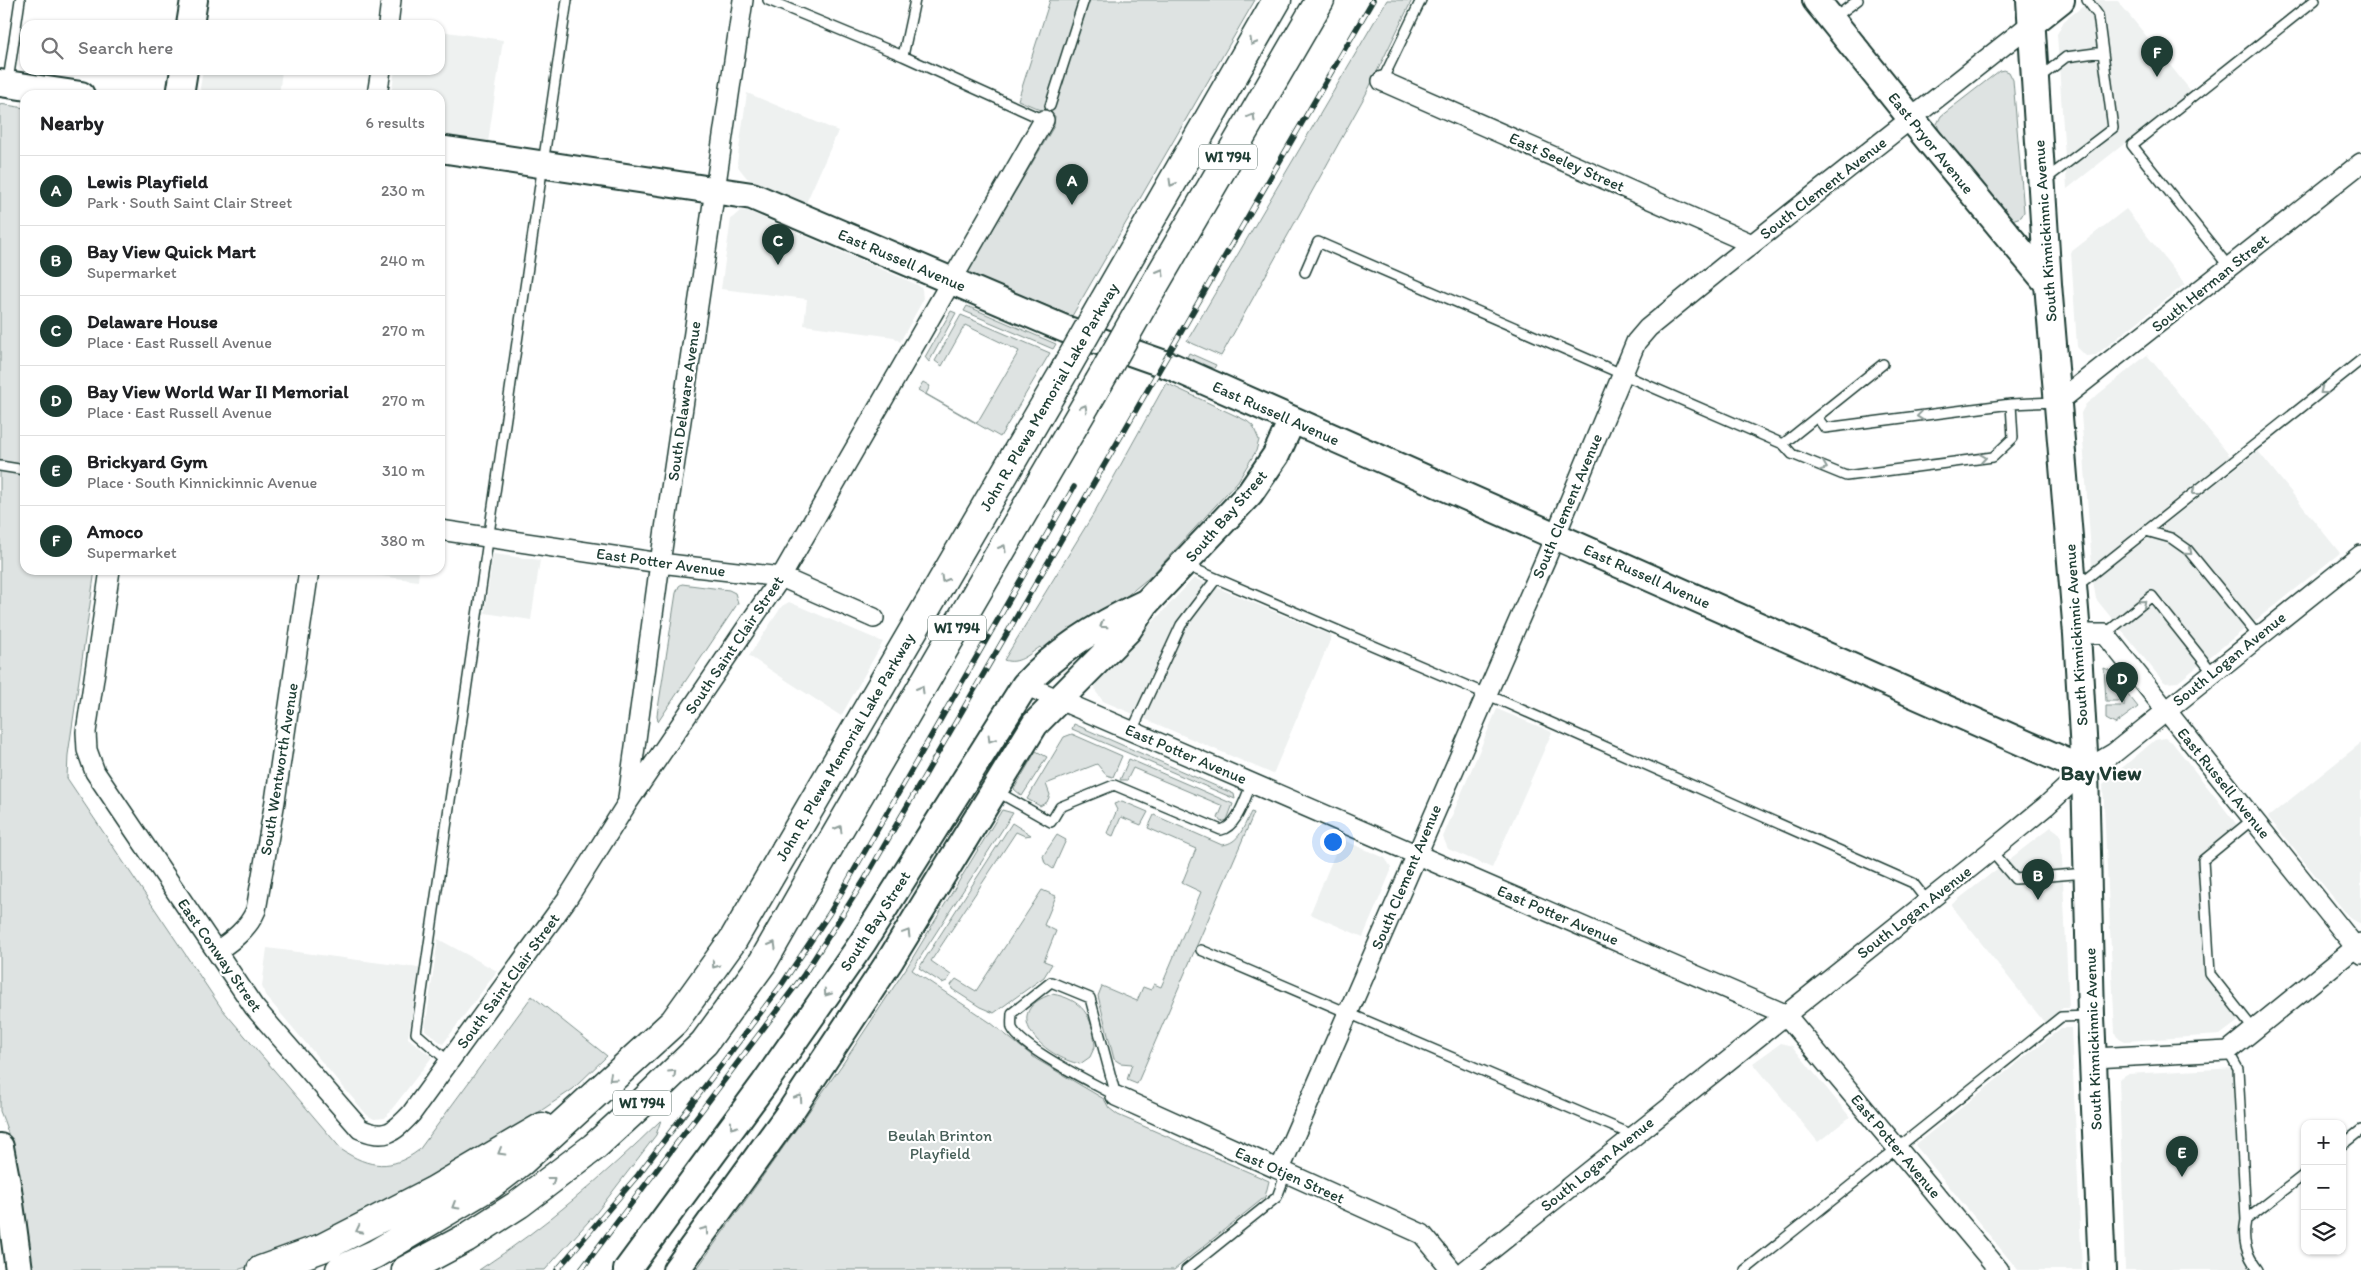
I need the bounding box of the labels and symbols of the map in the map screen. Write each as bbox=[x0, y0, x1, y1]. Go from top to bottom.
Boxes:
pin: F bbox=[2141, 36, 2173, 77]
one-way arrow bbox=[1249, 37, 1259, 46]
street label: East Pryor Avenue bbox=[1884, 88, 1978, 198]
one-way arrow bbox=[1245, 113, 1255, 122]
street label: East Seeley Street bbox=[1506, 128, 1628, 196]
street label: South Clement Avenue bbox=[1756, 133, 1890, 243]
street label: South Kinnickinnic Avenue bbox=[2029, 139, 2061, 323]
road number: WI 794 bbox=[1199, 144, 1257, 170]
pin: A bbox=[1056, 164, 1088, 205]
one-way arrow bbox=[1168, 178, 1178, 187]
pin: C bbox=[762, 224, 794, 265]
street label: East Russell Avenue bbox=[835, 224, 969, 296]
street label: South Herman Street bbox=[2148, 230, 2272, 336]
one-way arrow bbox=[1155, 269, 1165, 278]
street label: John R. Plewa Memorial Lake Parkway bbox=[976, 279, 1123, 515]
street label: South Delaware Avenue bbox=[663, 320, 705, 482]
street label: East Russell Avenue bbox=[1210, 376, 1343, 450]
one-way arrow bbox=[2320, 385, 2329, 393]
one-way arrow bbox=[1078, 404, 1088, 413]
one-way arrow bbox=[1916, 410, 1924, 421]
street label: South Clement Avenue bbox=[1528, 431, 1606, 581]
one-way arrow bbox=[1980, 453, 1988, 464]
one-way arrow bbox=[1819, 461, 1828, 472]
street label: South Bay Street bbox=[1181, 466, 1271, 566]
one-way arrow bbox=[2192, 486, 2201, 495]
street label: East Russell Avenue bbox=[1581, 539, 1714, 613]
street label: South Kinnickinnic Avenue bbox=[2060, 543, 2092, 727]
street label: East Potter Avenue bbox=[595, 544, 727, 581]
one-way arrow bbox=[996, 545, 1006, 554]
one-way arrow bbox=[2184, 546, 2193, 555]
street label: South Saint Clair Street bbox=[681, 572, 787, 718]
one-way arrow bbox=[940, 573, 950, 582]
one-way arrow bbox=[2137, 600, 2146, 609]
street label: South Logan Avenue bbox=[2169, 608, 2289, 710]
road number: WI 794 bbox=[928, 616, 986, 640]
one-way arrow bbox=[1099, 619, 1108, 629]
street label: John R. Plewa Memorial Lake Parkway bbox=[772, 629, 919, 865]
pin: D bbox=[2106, 662, 2138, 703]
street label: South Wentworth Avenue bbox=[256, 681, 302, 857]
one-way arrow bbox=[915, 685, 925, 694]
street label: East Potter Avenue bbox=[1122, 720, 1250, 788]
street label: East Russell Avenue bbox=[2174, 724, 2275, 842]
one-way arrow bbox=[987, 733, 997, 742]
district label: Bay View bbox=[2060, 760, 2142, 786]
street label: South Clement Avenue bbox=[1367, 802, 1445, 952]
one-way arrow bbox=[833, 826, 843, 835]
your location bbox=[1320, 829, 1346, 855]
pin: B bbox=[2022, 859, 2054, 900]
street label: South Logan Avenue bbox=[1853, 861, 1975, 963]
street label: South Bay Street bbox=[836, 867, 914, 975]
street label: East Potter Avenue bbox=[1494, 881, 1622, 949]
street label: East Conway Street bbox=[174, 895, 266, 1015]
street label: South Saint Clair Street bbox=[452, 910, 564, 1052]
one-way arrow bbox=[901, 930, 911, 939]
one-way arrow bbox=[766, 941, 776, 950]
street label: South Kinnickinnic Avenue bbox=[2080, 947, 2106, 1130]
one-way arrow bbox=[712, 959, 721, 969]
one-way arrow bbox=[824, 988, 833, 997]
one-way arrow bbox=[668, 1069, 677, 1078]
one-way arrow bbox=[608, 1072, 617, 1081]
road number: WI 794 bbox=[613, 1090, 671, 1116]
street label: East Potter Avenue bbox=[1847, 1090, 1945, 1202]
one-way arrow bbox=[793, 1095, 802, 1104]
street label: South Logan Avenue bbox=[1537, 1113, 1657, 1215]
one-way arrow bbox=[730, 1120, 739, 1130]
park label: Beulah Brinton Playfield bbox=[888, 1126, 992, 1163]
pin: E bbox=[2166, 1136, 2198, 1177]
street label: East Otjen Street bbox=[1232, 1142, 1348, 1208]
one-way arrow bbox=[497, 1145, 506, 1155]
one-way arrow bbox=[546, 1178, 555, 1186]
one-way arrow bbox=[451, 1200, 460, 1210]
one-way arrow bbox=[355, 1224, 364, 1234]
one-way arrow bbox=[699, 1227, 708, 1236]

